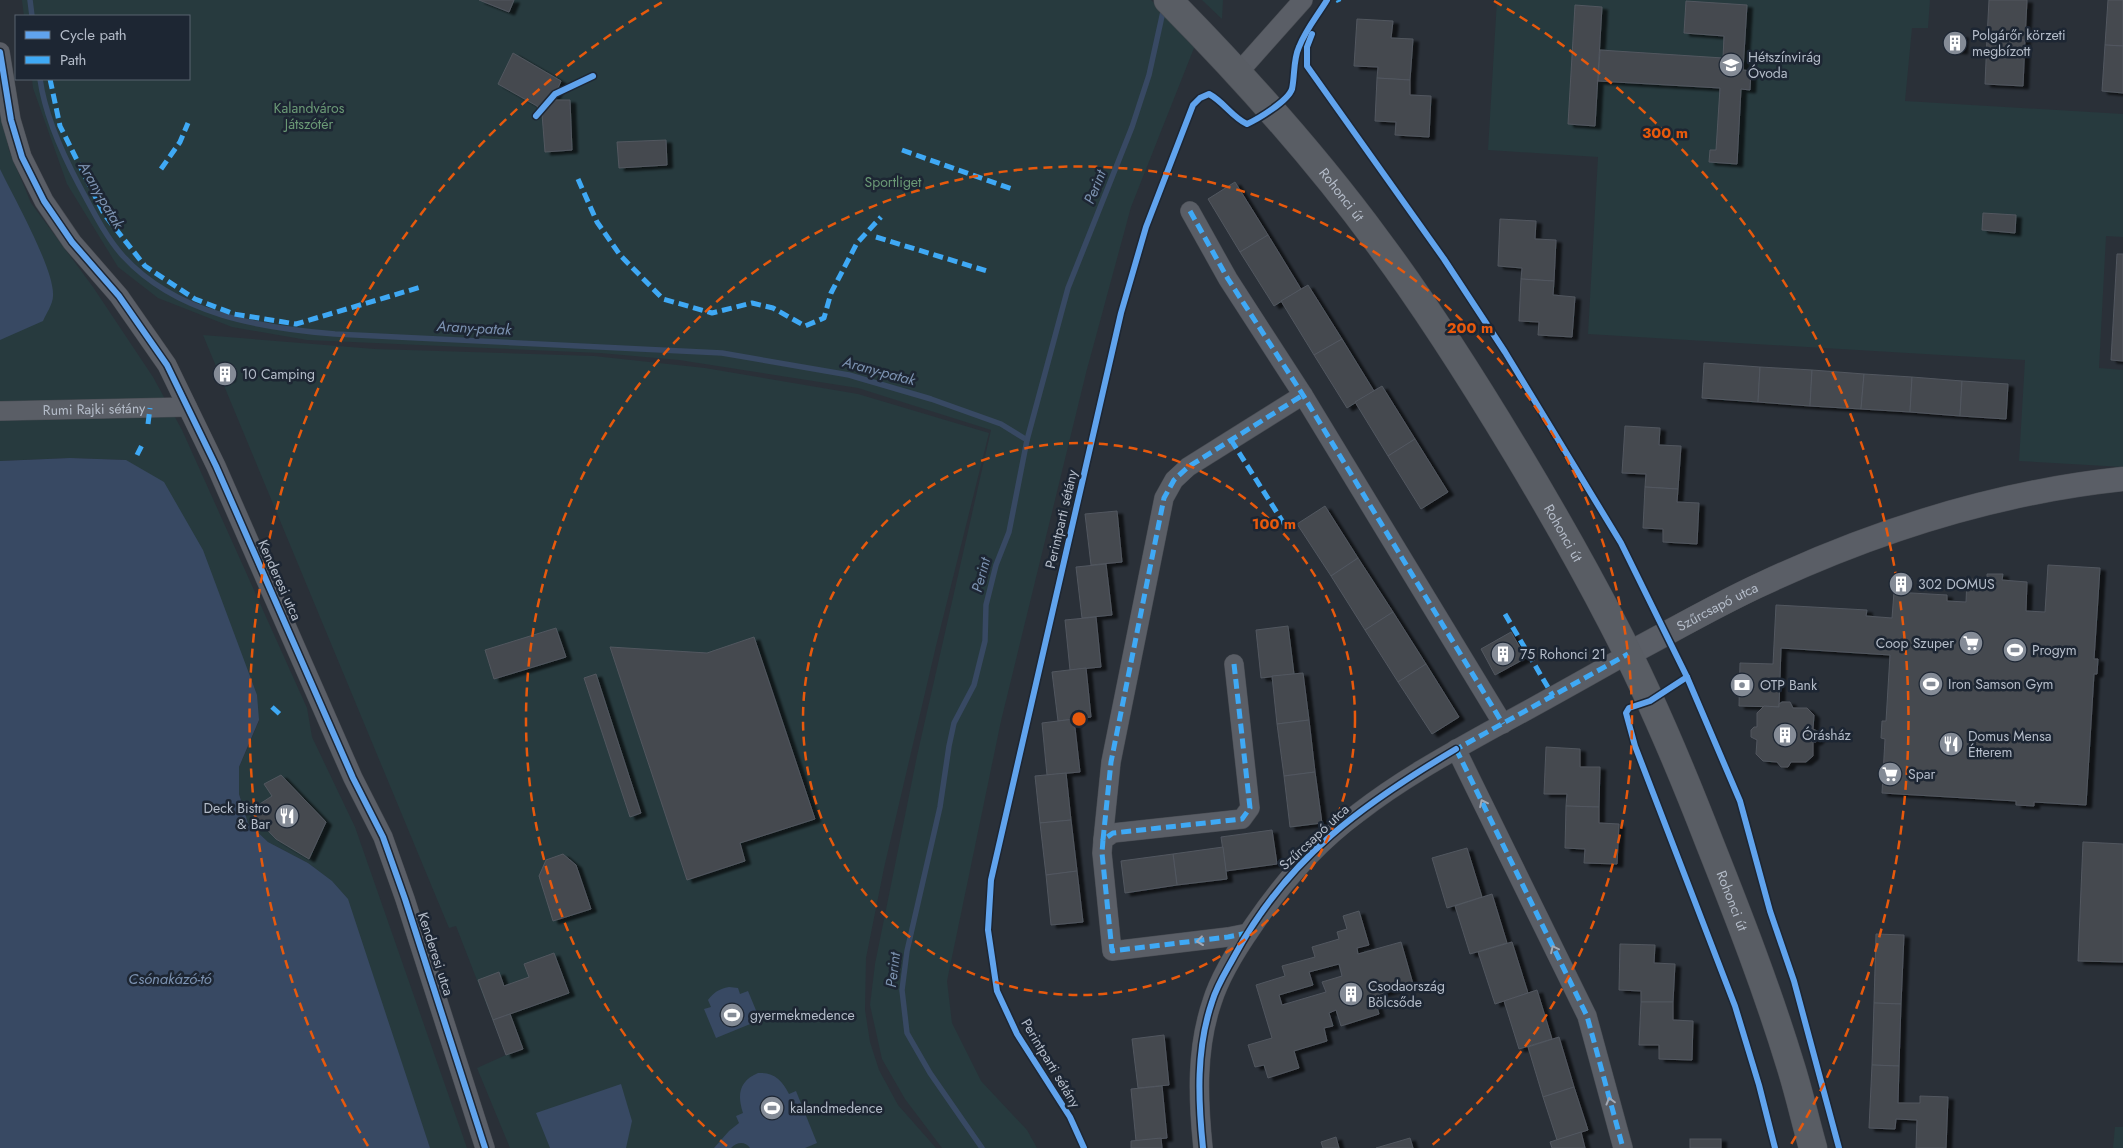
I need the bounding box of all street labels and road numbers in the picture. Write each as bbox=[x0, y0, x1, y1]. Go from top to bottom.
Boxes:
street label: Rohonci út bbox=[1314, 164, 1370, 226]
street label: Rumi Rajki sétány bbox=[42, 398, 146, 420]
street label: Perintparti sétány bbox=[1040, 467, 1082, 570]
street label: Rohonci út bbox=[1539, 501, 1588, 566]
street label: Kenderesi utca bbox=[253, 536, 307, 624]
street label: Szűrcsapó utca bbox=[1673, 577, 1761, 636]
street label: Szűrcsapó utca bbox=[1275, 799, 1353, 875]
street label: Rohonci út bbox=[1711, 868, 1753, 934]
street label: Kenderesi utca bbox=[413, 910, 459, 998]
street label: Perintparti sétány bbox=[1016, 1015, 1086, 1112]

